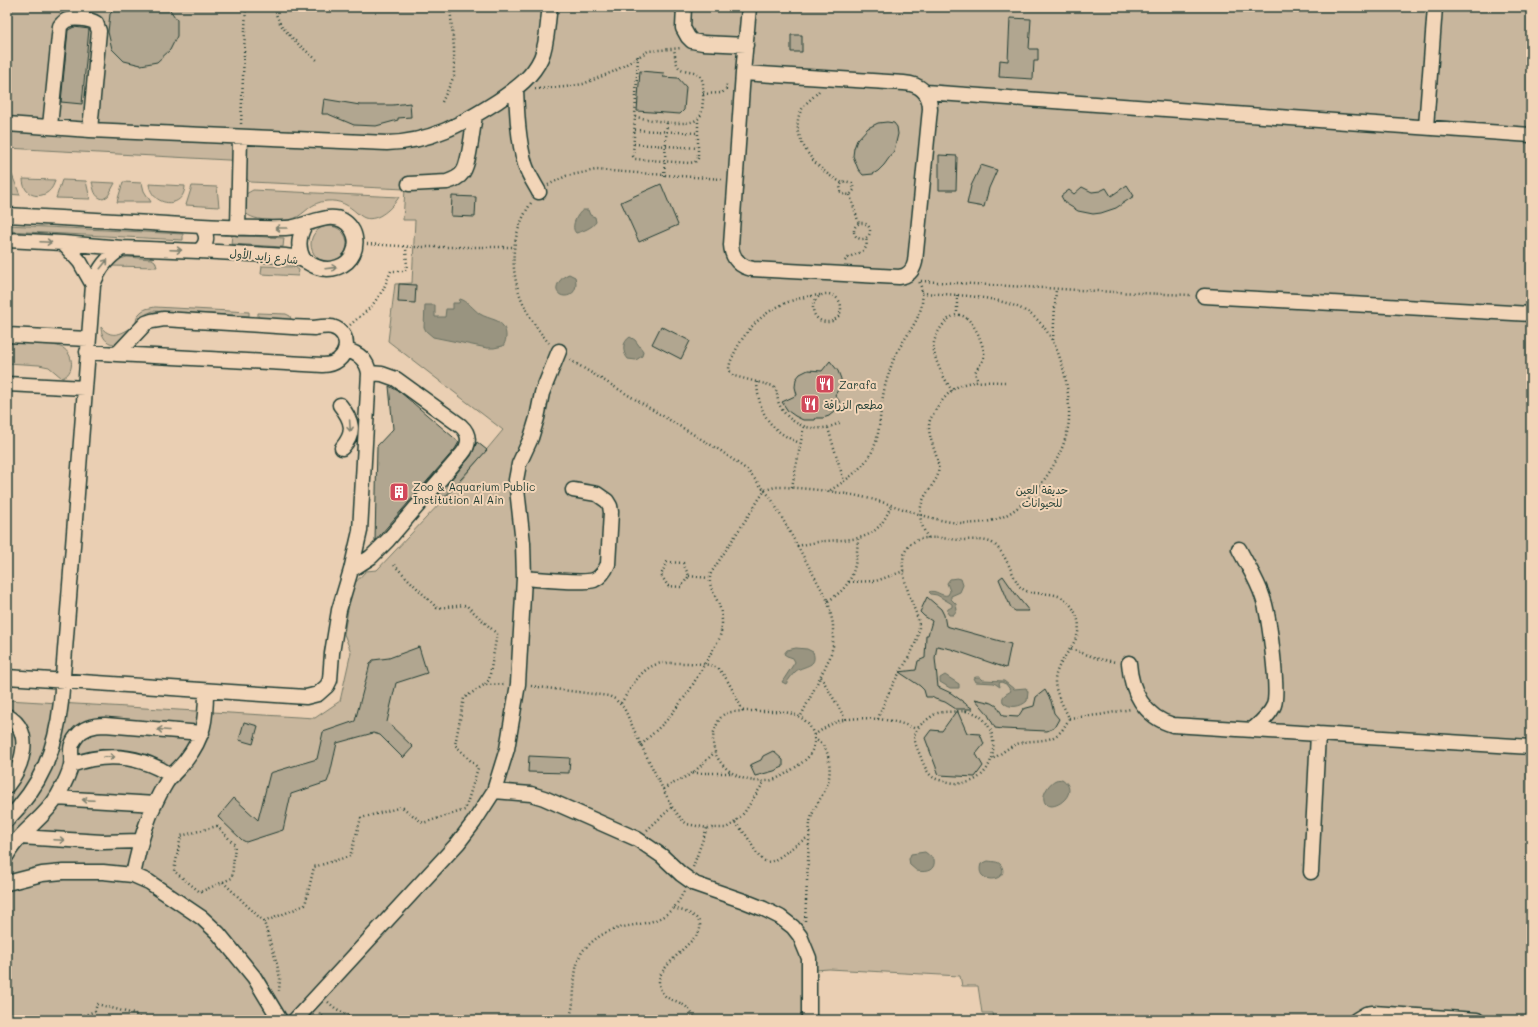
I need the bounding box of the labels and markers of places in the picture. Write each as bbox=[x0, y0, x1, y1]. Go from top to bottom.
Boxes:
restaurant icon: Zarafa bbox=[814, 373, 836, 395]
place label: Zarafa bbox=[839, 377, 877, 392]
restaurant icon: مطعم الزرافة bbox=[799, 393, 821, 415]
place label: مطعم الزرافة bbox=[824, 397, 883, 414]
place label: Zoo & Aquarium Public Institution Al Ain bbox=[413, 479, 536, 507]
building icon: Zoo & Aquarium Public Institution Al Ain bbox=[388, 481, 410, 503]

